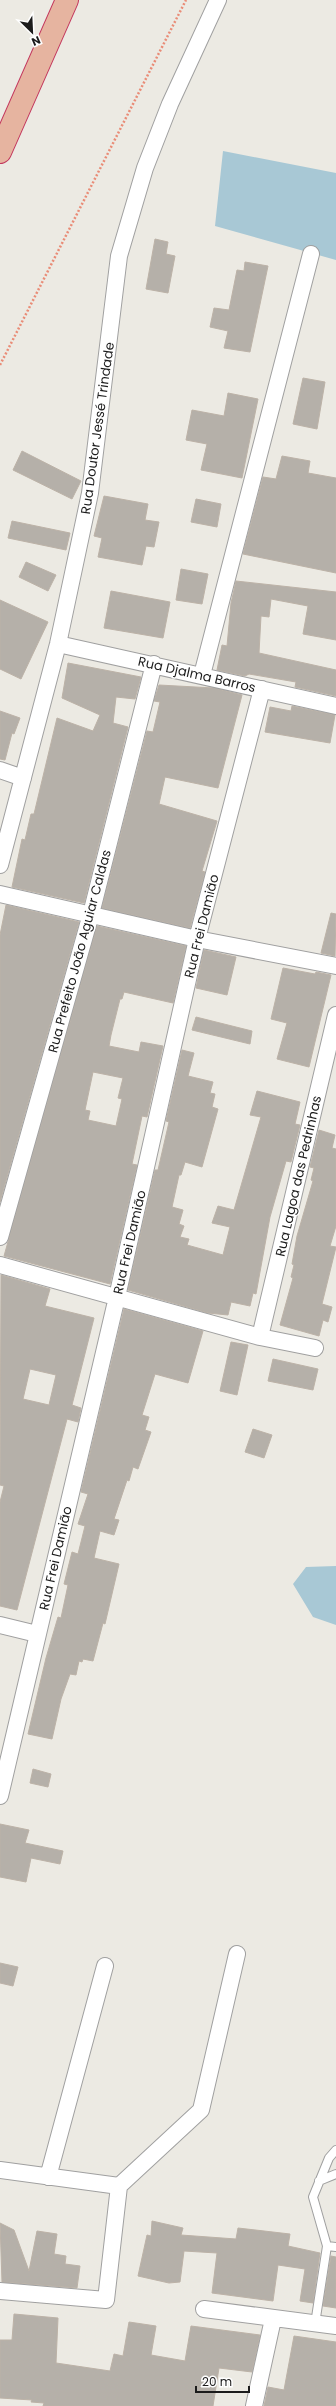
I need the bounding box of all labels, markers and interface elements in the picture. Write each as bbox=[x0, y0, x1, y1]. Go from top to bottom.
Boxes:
north arrow bbox=[12, 12, 52, 52]
text: N bbox=[29, 32, 43, 50]
street label: Rua Doutor Jessé Trindade bbox=[76, 341, 119, 515]
street label: Rua Djalma Barros bbox=[136, 652, 258, 697]
street label: Rua Prefeito João Aguiar Caldas bbox=[43, 847, 116, 1055]
street label: Rua Frei Damião bbox=[179, 872, 224, 980]
street label: Rua Lagoa das Pedrinhas bbox=[271, 1094, 326, 1259]
street label: Rua Frei Damião bbox=[108, 1188, 151, 1296]
street label: Rua Frei Damião bbox=[34, 1504, 77, 1612]
scale bar bbox=[196, 2368, 249, 2394]
text: 20 m bbox=[202, 2373, 232, 2390]

